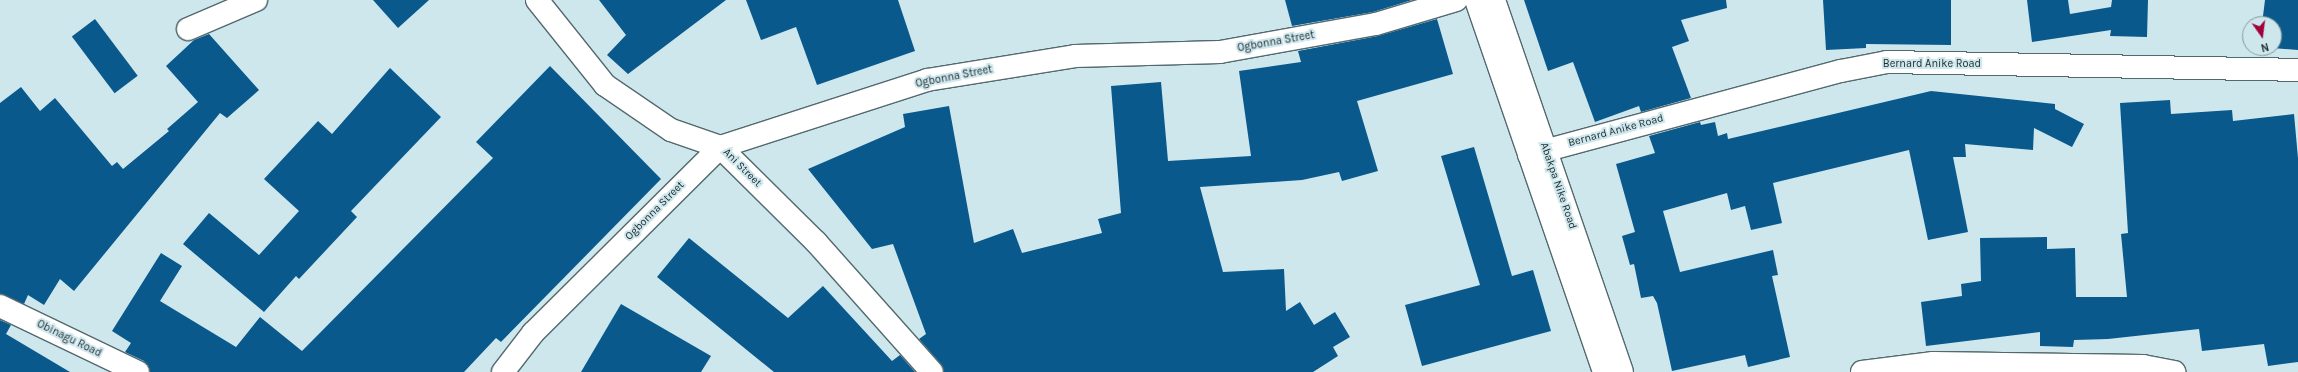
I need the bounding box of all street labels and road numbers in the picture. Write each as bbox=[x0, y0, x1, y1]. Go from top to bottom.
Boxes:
street label: Ogbonna Street bbox=[1236, 29, 1316, 55]
street label: Bernard Anike Road bbox=[1883, 57, 1981, 71]
street label: Ogbonna Street bbox=[914, 63, 994, 91]
street label: Bernard Anike Road bbox=[1567, 112, 1665, 150]
street label: Abakpa Nike Road bbox=[1537, 141, 1579, 231]
street label: Ani Street bbox=[720, 146, 764, 190]
street label: Ogbonna Street bbox=[623, 179, 687, 243]
street label: Obinagu Road bbox=[34, 318, 104, 360]

